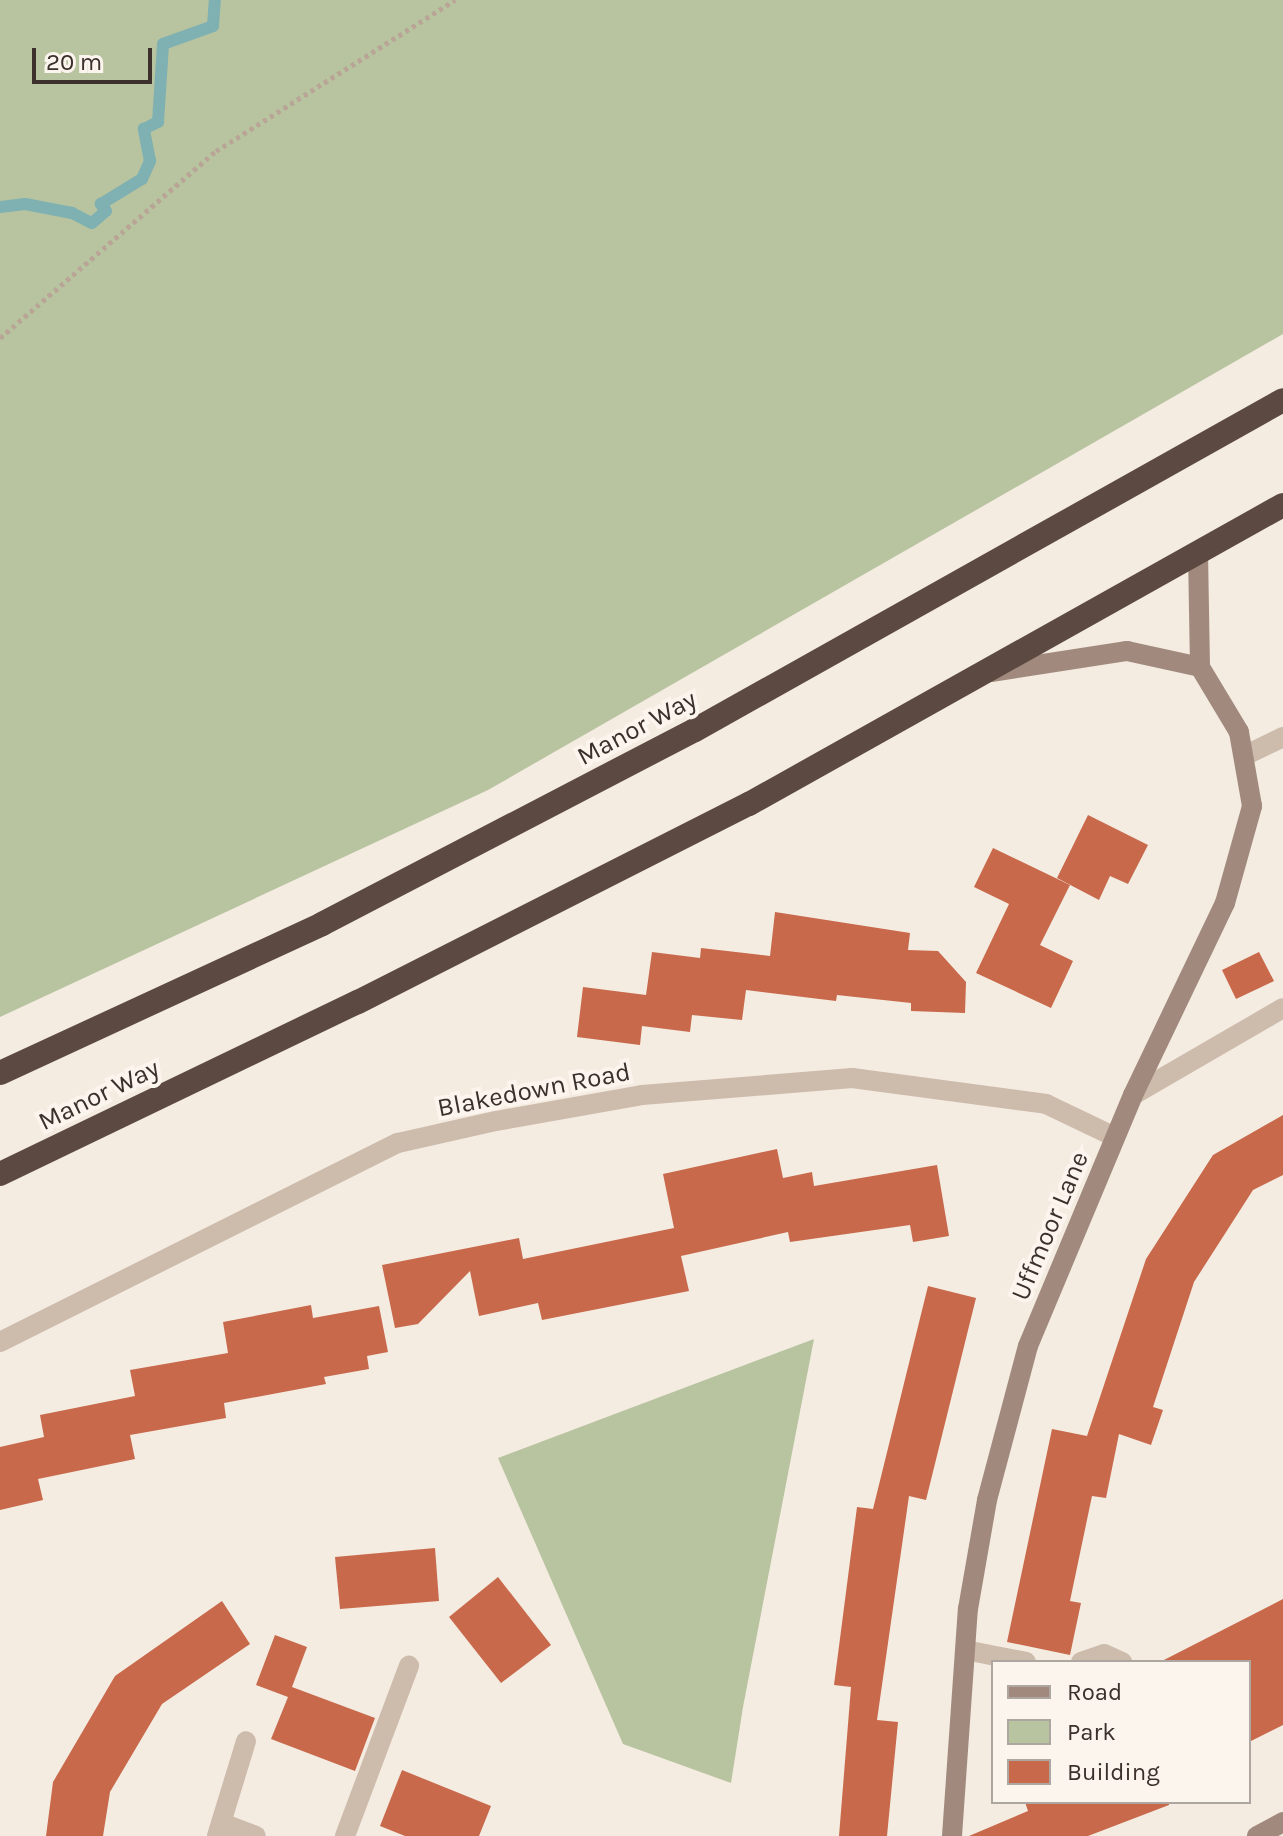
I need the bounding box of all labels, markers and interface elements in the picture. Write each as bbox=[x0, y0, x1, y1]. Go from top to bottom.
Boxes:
scale bar bbox=[36, 32, 156, 82]
text: 20 m bbox=[46, 48, 102, 76]
street label: Manor Way bbox=[572, 684, 702, 772]
street label: Manor Way bbox=[33, 1052, 165, 1138]
street label: Blakedown Road bbox=[435, 1056, 633, 1124]
street label: Uffmoor Lane bbox=[1005, 1147, 1095, 1305]
legend bbox=[991, 1660, 1251, 1804]
text: Road bbox=[1067, 1678, 1122, 1706]
text: Park bbox=[1067, 1718, 1116, 1746]
text: Building bbox=[1067, 1758, 1160, 1786]

